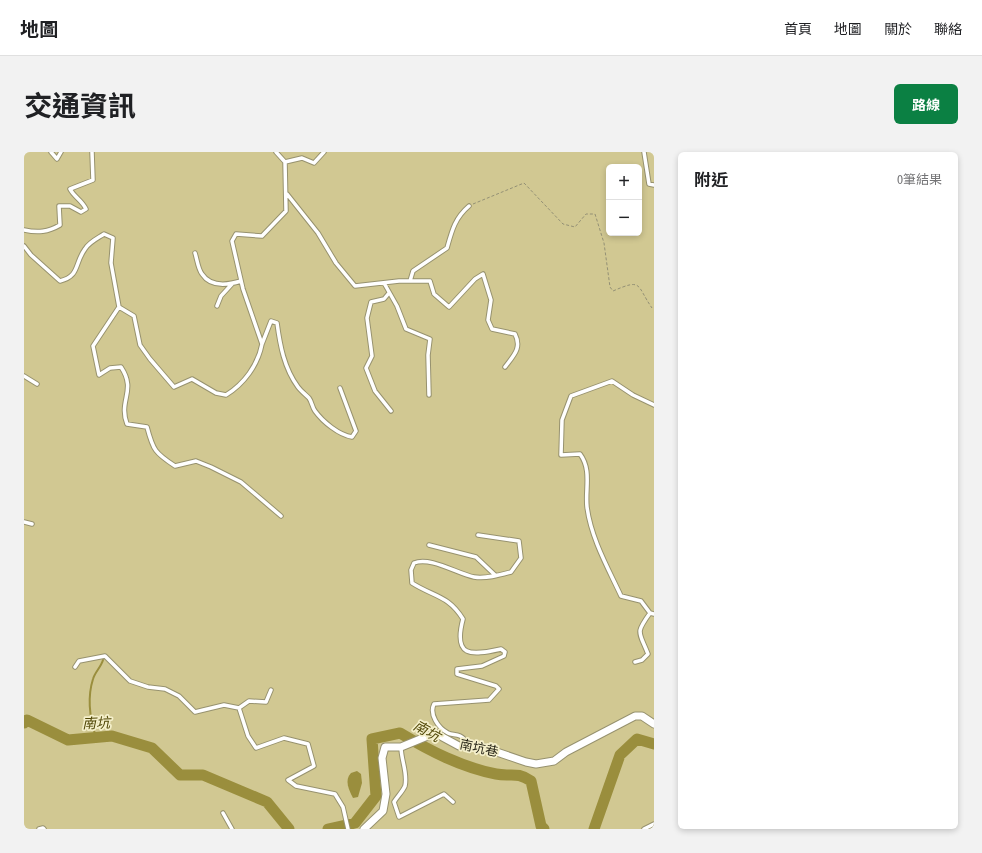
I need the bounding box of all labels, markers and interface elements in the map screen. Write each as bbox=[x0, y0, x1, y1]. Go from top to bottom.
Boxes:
text: 地圖 bbox=[20, 18, 58, 40]
text: 首頁 bbox=[784, 21, 812, 37]
text: 地圖 bbox=[834, 21, 862, 37]
text: 關於 bbox=[884, 21, 912, 37]
text: 聯絡 bbox=[934, 21, 962, 37]
button: 路線 bbox=[894, 84, 958, 124]
text: 交通資訊 bbox=[24, 90, 136, 122]
map controls bbox=[606, 164, 642, 236]
button: + bbox=[606, 164, 642, 200]
text: 附近 bbox=[694, 170, 728, 190]
text: 0筆結果 bbox=[897, 172, 942, 187]
button: − bbox=[606, 200, 642, 236]
water label: 南坑 bbox=[82, 714, 112, 731]
water label: 南坑 bbox=[411, 717, 445, 746]
street label: 南坑巷 bbox=[458, 737, 500, 759]

